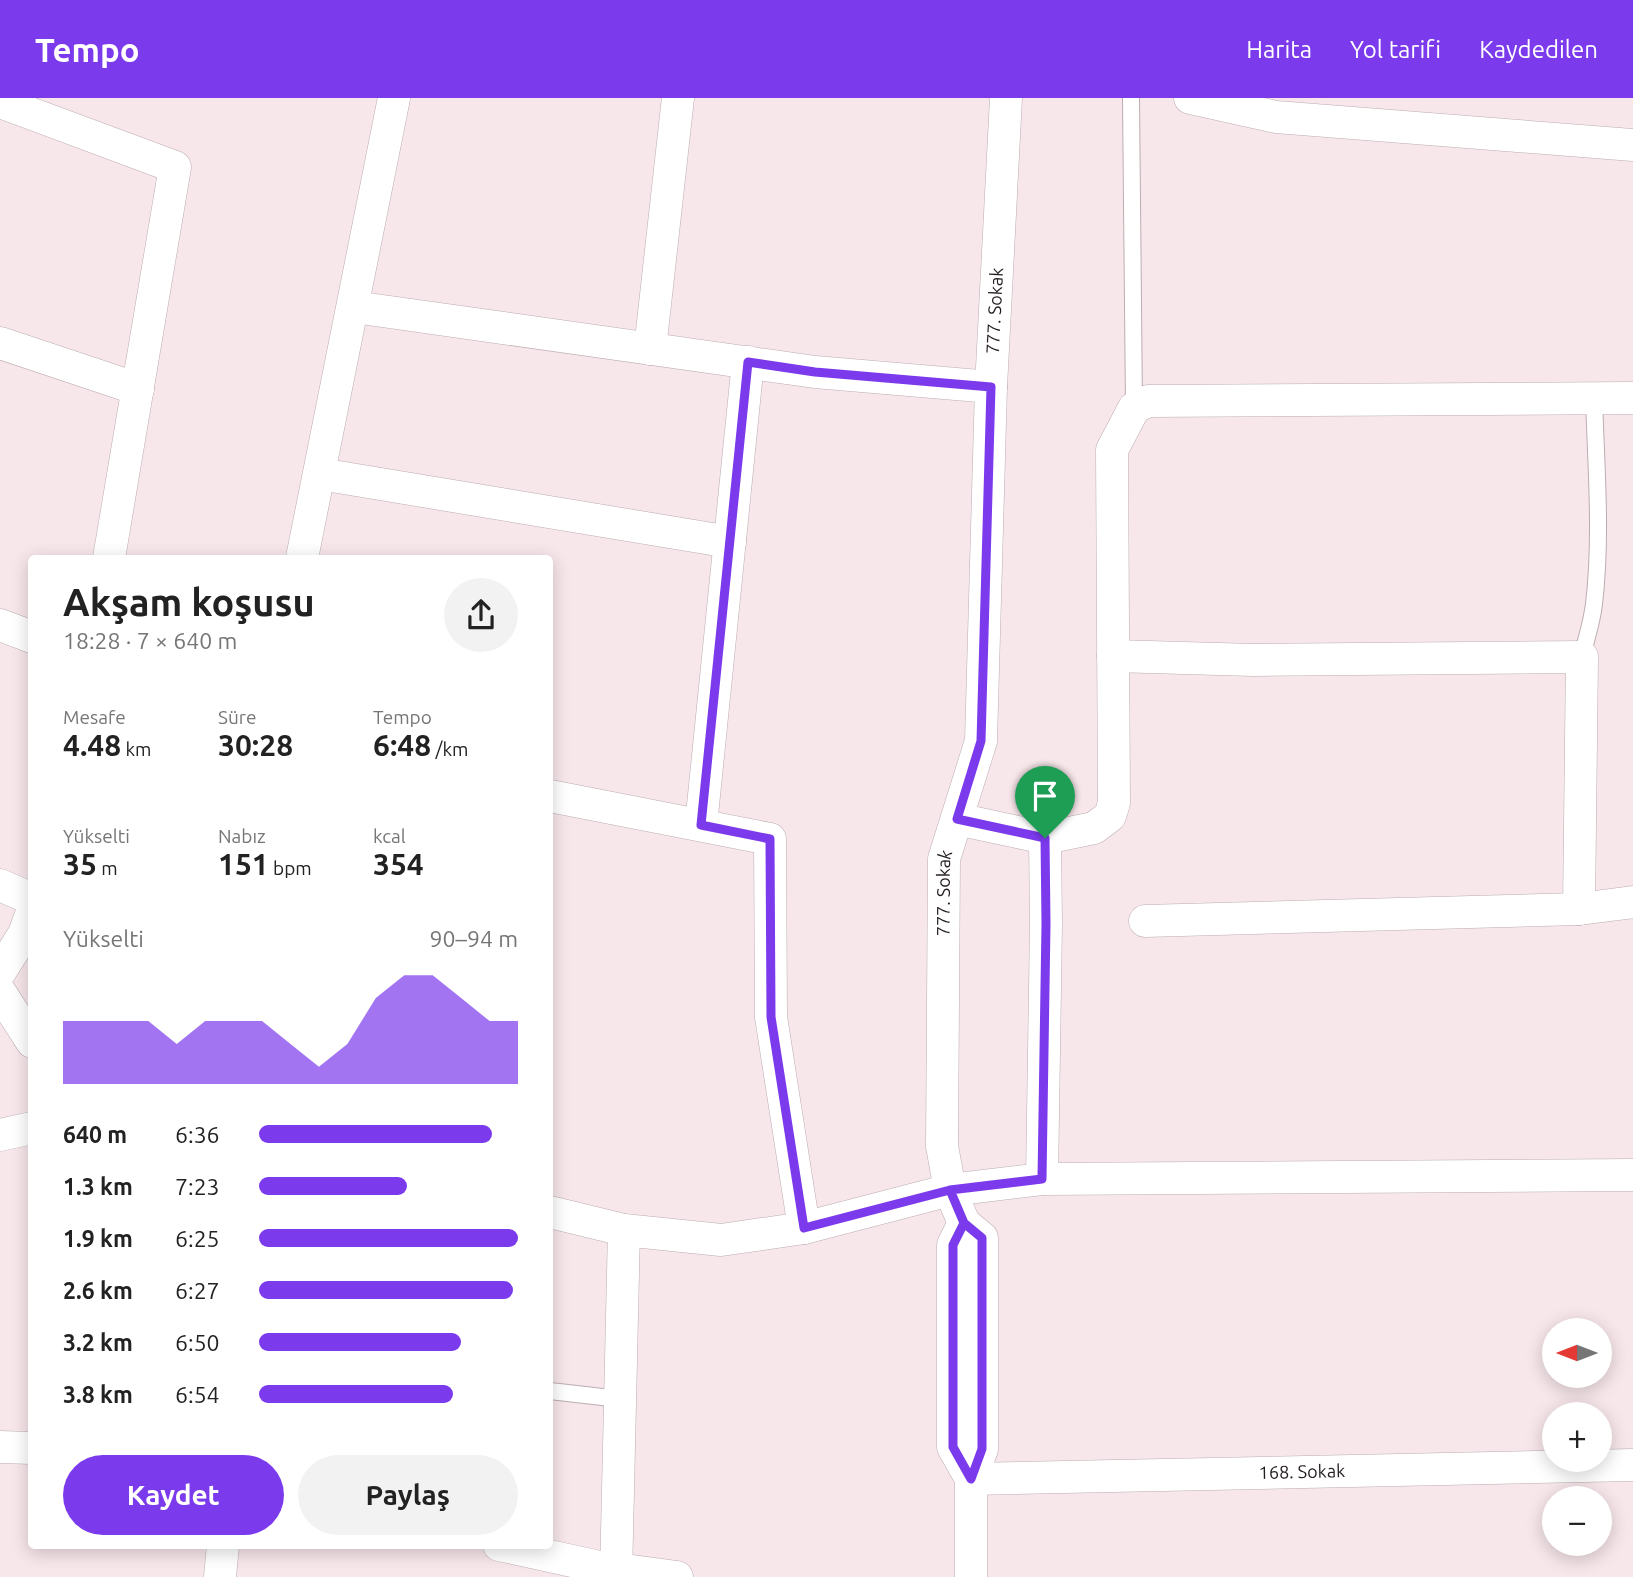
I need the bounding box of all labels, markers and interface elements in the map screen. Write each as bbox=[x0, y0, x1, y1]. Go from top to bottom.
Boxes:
text: Tempo bbox=[35, 31, 140, 68]
text: Harita bbox=[1246, 36, 1312, 63]
text: Yol tarifi bbox=[1350, 36, 1441, 63]
text: Kaydedilen bbox=[1479, 36, 1598, 63]
street label: 777. Sokak bbox=[982, 267, 1006, 354]
button: share bbox=[444, 578, 518, 652]
text: Akşam koşusu bbox=[63, 581, 315, 623]
text: 18:28 · 7 × 640 m bbox=[63, 628, 237, 653]
text: Mesafe bbox=[63, 706, 126, 728]
text: Süre bbox=[218, 706, 256, 728]
text: Tempo bbox=[373, 706, 432, 728]
text: 4.48 bbox=[63, 728, 121, 762]
text: 30:28 bbox=[218, 728, 293, 762]
text: 6:48 bbox=[373, 728, 431, 762]
text: km bbox=[121, 738, 151, 760]
text: /km bbox=[431, 738, 469, 760]
pin bbox=[1015, 766, 1075, 838]
icon: arrive bbox=[1026, 777, 1064, 815]
text: Yükselti bbox=[63, 825, 130, 847]
text: Nabız bbox=[218, 825, 266, 847]
text: kcal bbox=[373, 825, 406, 847]
text: 35 bbox=[63, 847, 97, 881]
text: 151 bbox=[218, 847, 269, 881]
text: 354 bbox=[373, 847, 424, 881]
street label: 777. Sokak bbox=[932, 847, 955, 936]
text: m bbox=[97, 857, 118, 879]
text: bpm bbox=[269, 857, 312, 879]
text: Yükselti bbox=[63, 926, 144, 951]
text: 90–94 m bbox=[430, 926, 518, 951]
text: 640 m bbox=[63, 1122, 127, 1147]
text: 6:36 bbox=[175, 1122, 220, 1147]
text: 1.3 km bbox=[63, 1174, 133, 1199]
text: 7:23 bbox=[175, 1174, 220, 1199]
text: 1.9 km bbox=[63, 1226, 133, 1251]
text: 6:25 bbox=[175, 1226, 220, 1251]
text: 2.6 km bbox=[63, 1278, 133, 1303]
text: 6:27 bbox=[175, 1278, 220, 1303]
north arrow bbox=[1542, 1318, 1612, 1388]
map controls bbox=[1542, 1318, 1612, 1556]
text: 3.2 km bbox=[63, 1330, 133, 1355]
text: 6:50 bbox=[175, 1330, 220, 1355]
text: 3.8 km bbox=[63, 1382, 133, 1407]
text: 6:54 bbox=[175, 1382, 220, 1407]
button: + bbox=[1542, 1402, 1612, 1472]
button: Kaydet bbox=[63, 1455, 284, 1535]
button: Paylaş bbox=[298, 1455, 518, 1535]
street label: 168. Sokak bbox=[1258, 1460, 1345, 1482]
button: − bbox=[1542, 1486, 1612, 1556]

